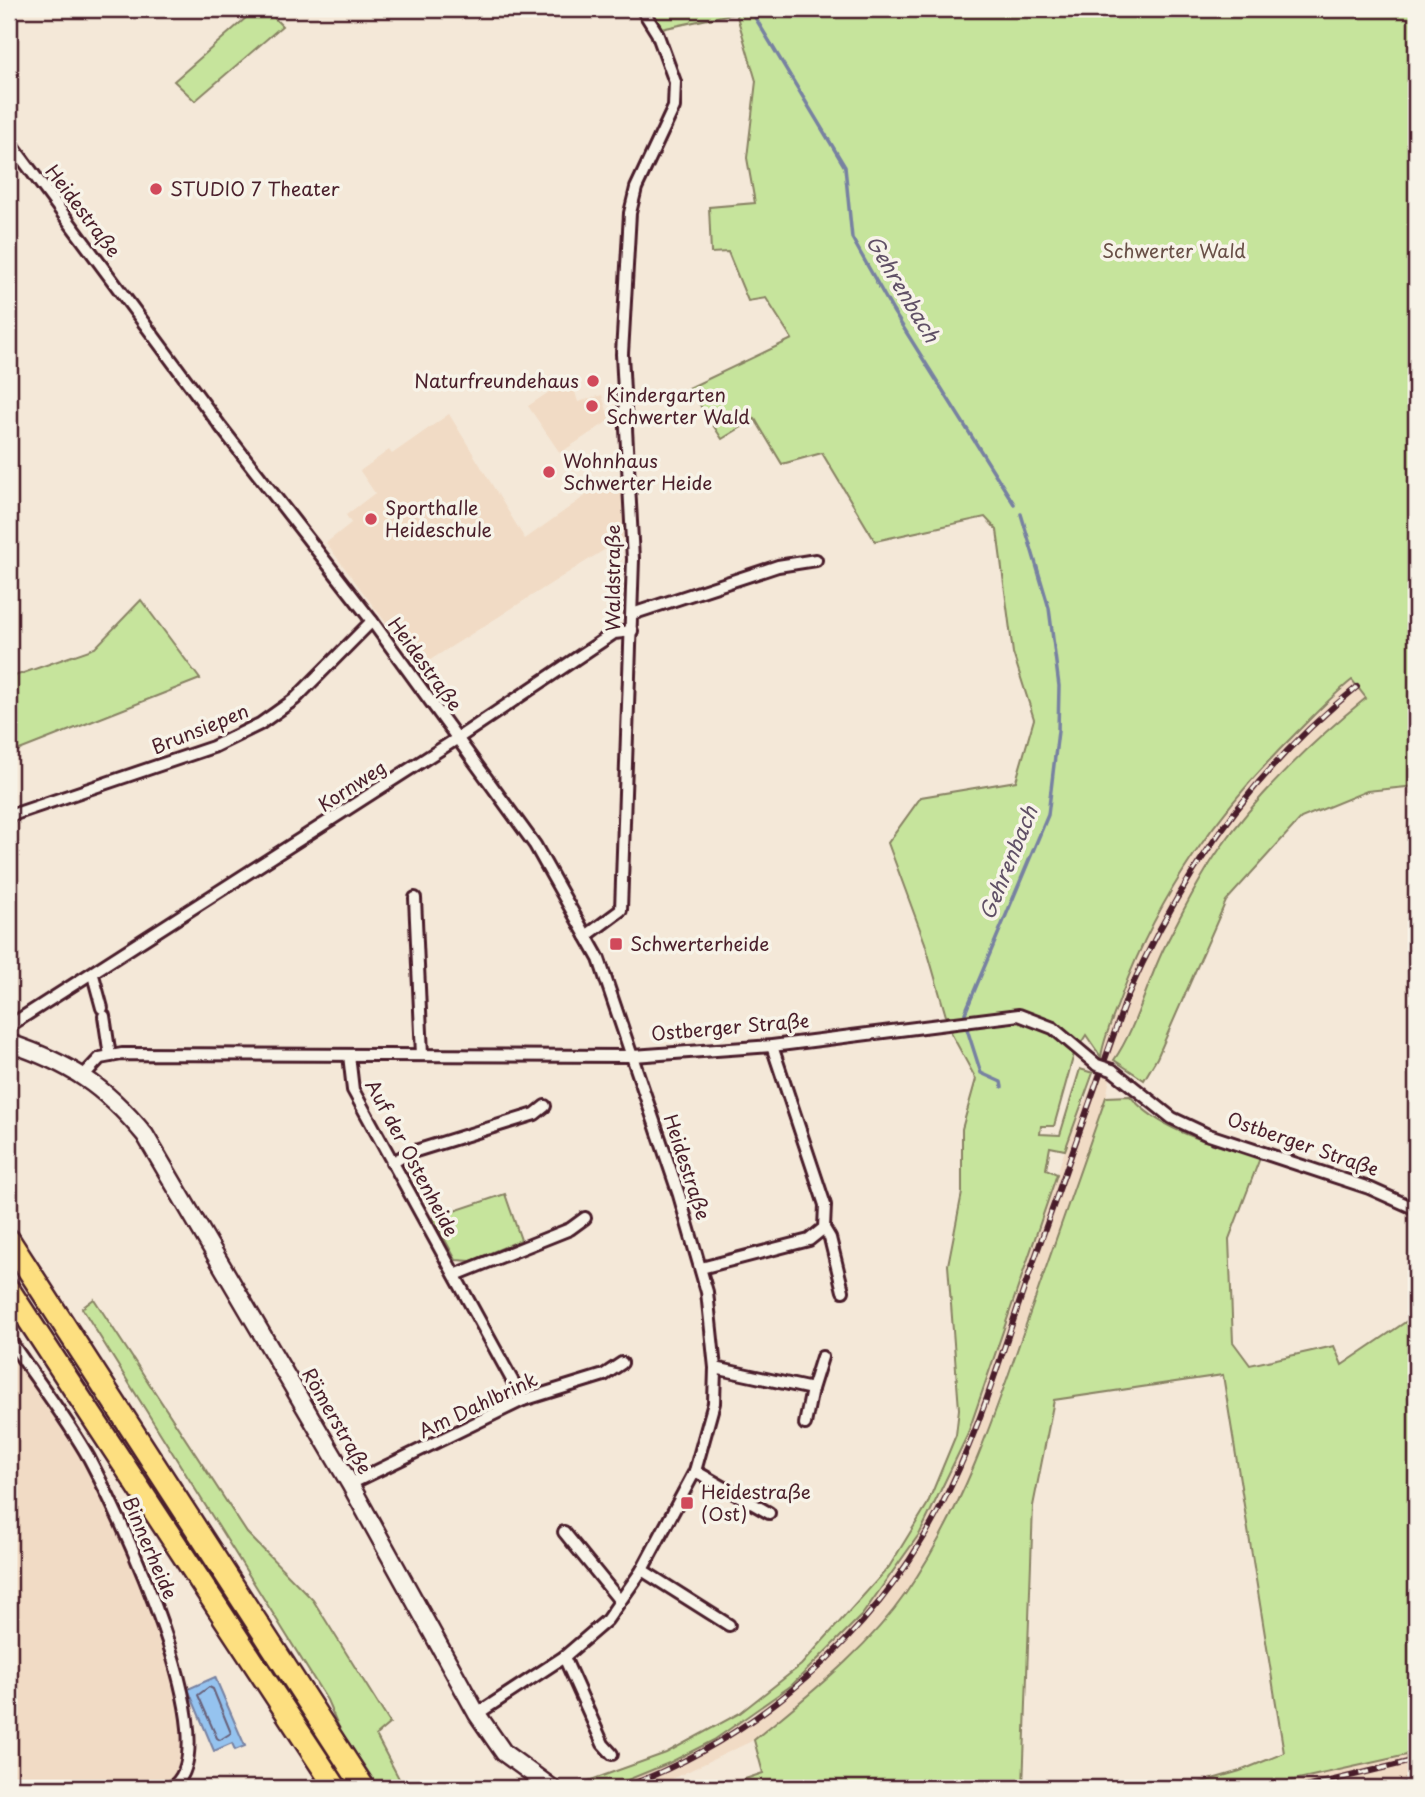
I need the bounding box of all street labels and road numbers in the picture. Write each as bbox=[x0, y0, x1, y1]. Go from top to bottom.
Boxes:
street label: Heidestraße bbox=[40, 158, 128, 263]
street label: Waldstraße bbox=[598, 524, 626, 632]
street label: Heidestraße bbox=[382, 611, 469, 716]
street label: Brunsiepen bbox=[147, 696, 252, 760]
street label: Kornweg bbox=[312, 753, 391, 818]
street label: Ostberger Straße bbox=[650, 1005, 810, 1047]
street label: Auf der Ostenheide bbox=[360, 1074, 466, 1241]
street label: Ostberger Straße bbox=[1224, 1104, 1383, 1182]
street label: Heidestraße bbox=[658, 1110, 718, 1223]
street label: Römerstraße bbox=[296, 1362, 380, 1479]
street label: Am Dahlbrink bbox=[414, 1364, 542, 1444]
street label: Binnerheide bbox=[117, 1492, 185, 1603]

